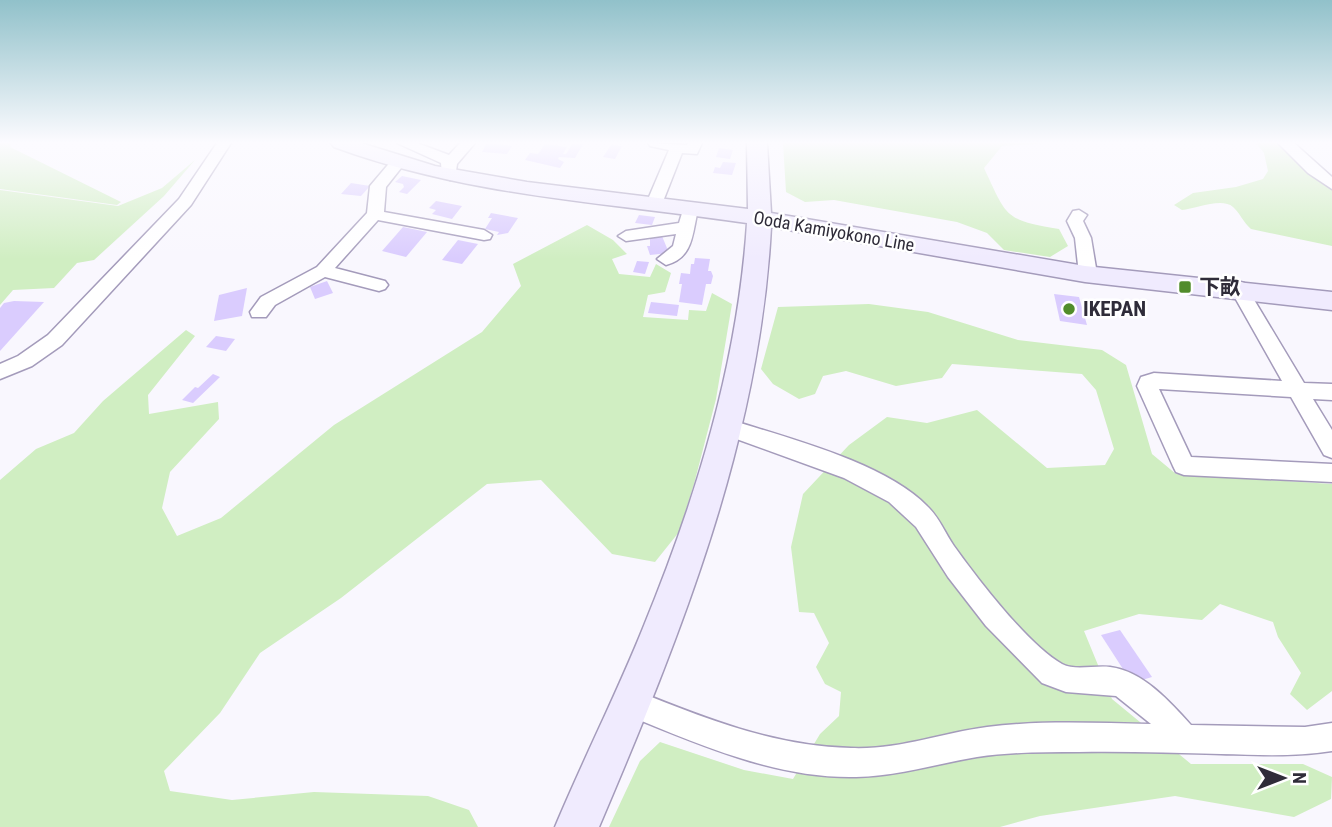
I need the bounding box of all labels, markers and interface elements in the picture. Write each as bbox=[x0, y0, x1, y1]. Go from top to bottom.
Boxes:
street label: Ooda Kamiyokono Line bbox=[752, 207, 916, 255]
place label: 下畝 bbox=[1199, 275, 1241, 299]
marker: 下畝 bbox=[1177, 279, 1193, 295]
place label: IKEPAN bbox=[1083, 297, 1146, 321]
marker: IKEPAN bbox=[1061, 301, 1077, 317]
north arrow bbox=[1248, 743, 1318, 813]
text: N bbox=[1288, 772, 1311, 784]

